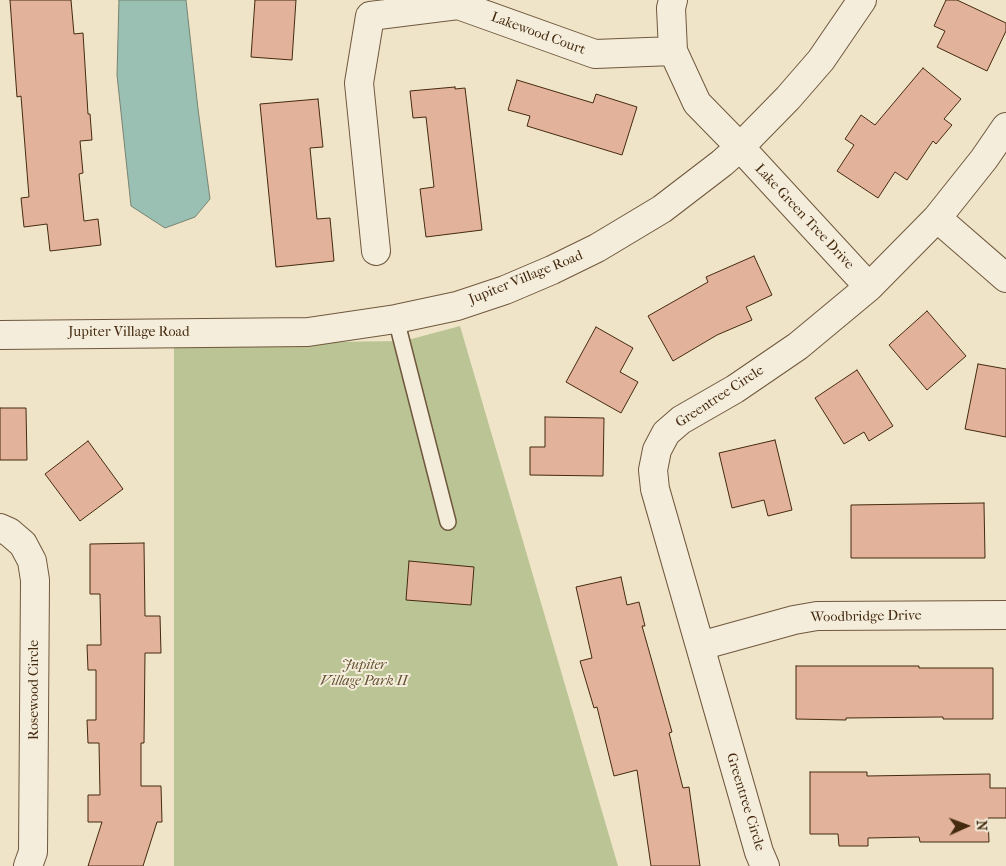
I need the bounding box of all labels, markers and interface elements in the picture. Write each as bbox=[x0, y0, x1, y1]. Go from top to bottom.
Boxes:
street label: Lakewood Court bbox=[489, 9, 587, 59]
street label: Lake Green Tree Drive bbox=[751, 161, 857, 273]
street label: Jupiter Village Road bbox=[467, 247, 585, 309]
street label: Jupiter Village Road bbox=[68, 325, 190, 341]
street label: Greentree Circle bbox=[673, 362, 767, 432]
street label: Woodbridge Drive bbox=[810, 608, 922, 626]
street label: Rosewood Circle bbox=[27, 640, 43, 740]
park label: Jupiter Village Park II bbox=[320, 658, 408, 690]
street label: Greentree Circle bbox=[722, 751, 768, 853]
north arrow bbox=[941, 801, 991, 851]
text: N bbox=[973, 820, 990, 831]

